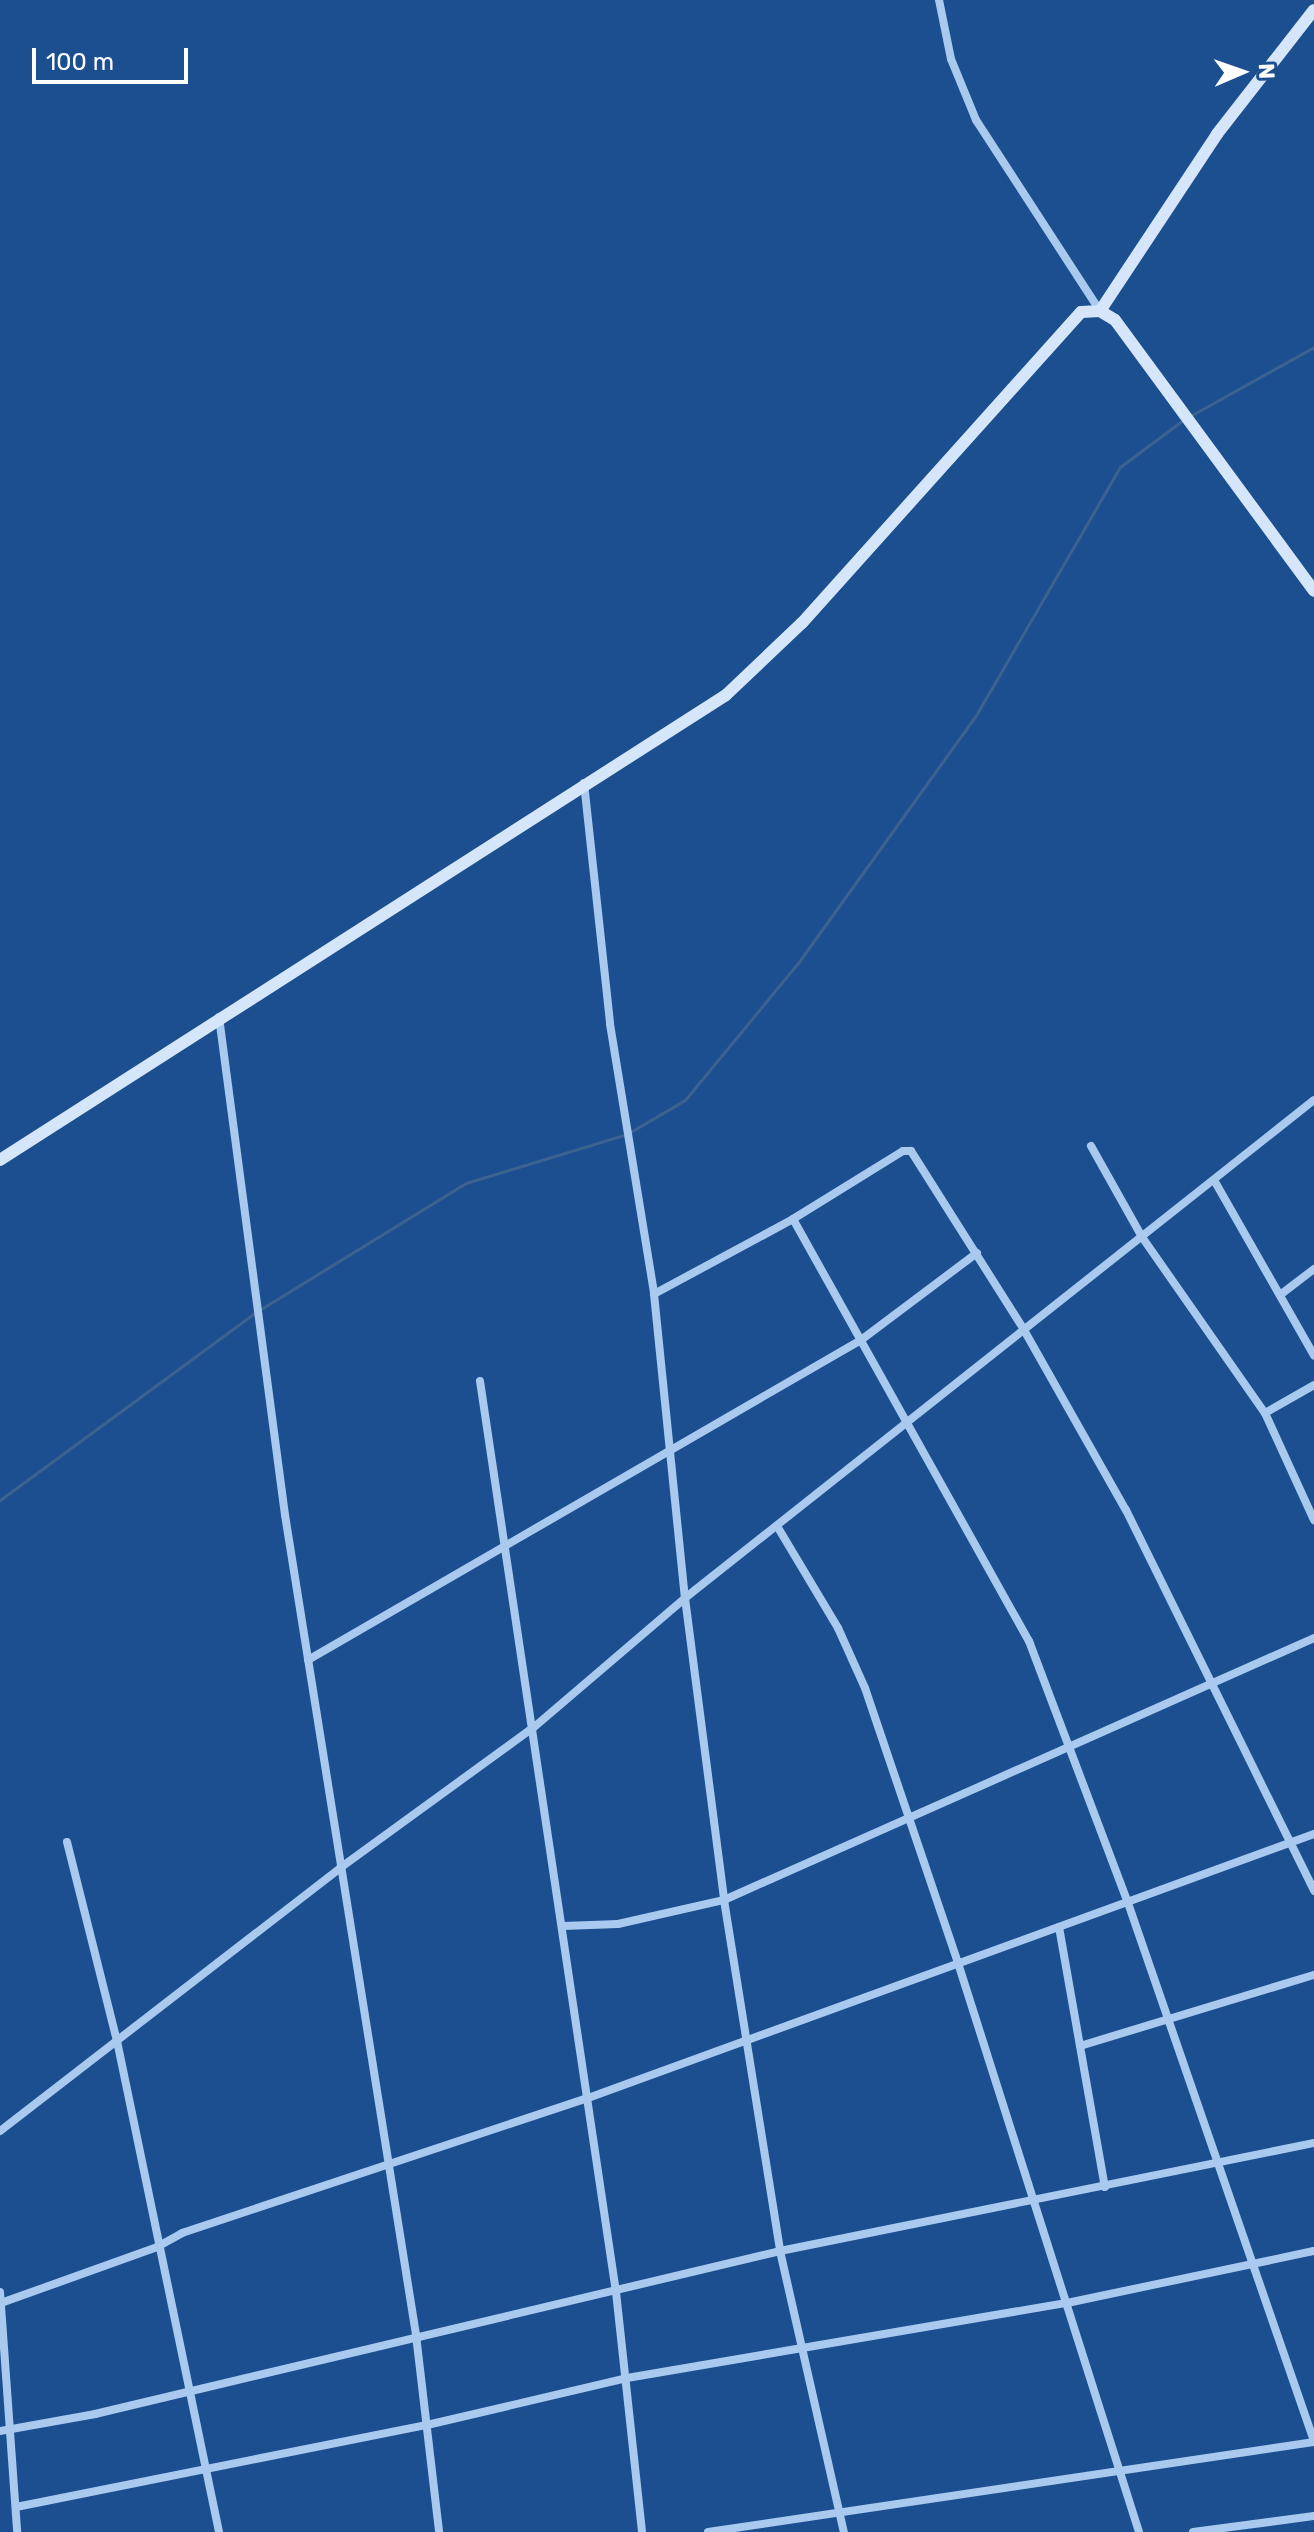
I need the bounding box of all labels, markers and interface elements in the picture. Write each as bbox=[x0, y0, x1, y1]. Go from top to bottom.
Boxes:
scale bar bbox=[36, 32, 192, 82]
north arrow bbox=[1202, 32, 1282, 112]
text: 100 m bbox=[46, 48, 114, 76]
text: N bbox=[1253, 63, 1280, 80]

